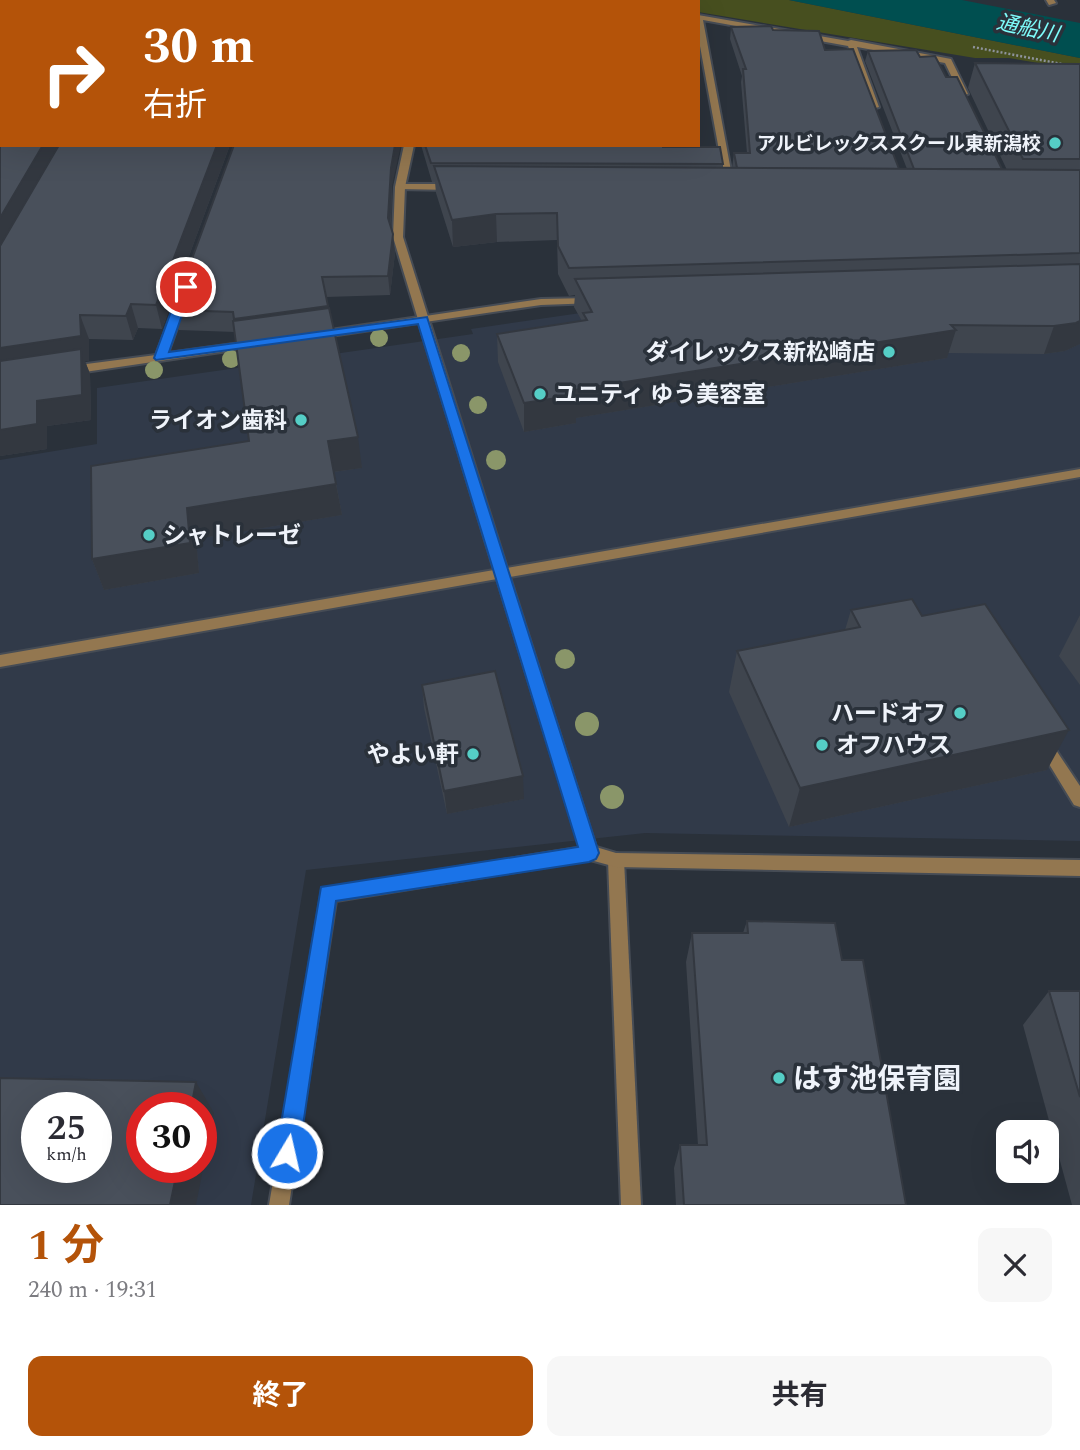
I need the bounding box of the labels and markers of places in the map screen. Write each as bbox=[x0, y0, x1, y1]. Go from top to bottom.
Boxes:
place label: アルビレックススクール東新潟校 bbox=[757, 130, 1041, 159]
marker: アルビレックススクール東新潟校 bbox=[1047, 135, 1063, 151]
pin bbox=[156, 257, 216, 317]
place label: ダイレックス新松崎店 bbox=[646, 336, 875, 371]
marker: ダイレックス新松崎店 bbox=[881, 344, 897, 360]
place label: ユニティ ゆう美容室 bbox=[554, 378, 765, 413]
marker: ユニティ ゆう美容室 bbox=[532, 386, 548, 402]
place label: ライオン歯科 bbox=[149, 404, 287, 439]
marker: ライオン歯科 bbox=[293, 412, 309, 428]
place label: シャトレーゼ bbox=[163, 519, 301, 554]
marker: シャトレーゼ bbox=[141, 527, 157, 543]
place label: ハードオフ bbox=[831, 697, 946, 732]
marker: ハードオフ bbox=[952, 705, 968, 721]
place label: オフハウス bbox=[836, 729, 951, 764]
marker: オフハウス bbox=[814, 737, 830, 753]
place label: やよい軒 bbox=[367, 738, 459, 773]
marker: やよい軒 bbox=[465, 746, 481, 762]
place label: はす池保育園 bbox=[793, 1058, 961, 1101]
marker: はす池保育園 bbox=[771, 1070, 787, 1086]

